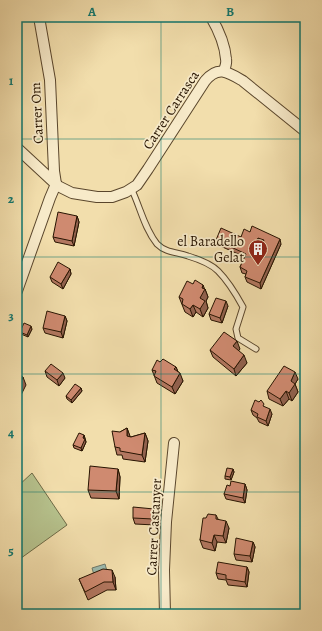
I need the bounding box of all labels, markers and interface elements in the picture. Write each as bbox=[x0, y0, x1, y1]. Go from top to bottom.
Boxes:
text: A bbox=[87, 3, 97, 20]
text: B bbox=[226, 3, 234, 20]
street label: Carrer Carrasca bbox=[138, 66, 204, 153]
text: 1 bbox=[9, 72, 14, 89]
street label: Carrer Om bbox=[26, 81, 48, 144]
text: 2 bbox=[8, 190, 15, 207]
place label: el Baradello Gelat bbox=[177, 232, 244, 267]
building icon: el Baradello Gelat bbox=[247, 238, 269, 266]
text: 3 bbox=[8, 307, 14, 324]
text: 4 bbox=[8, 424, 14, 441]
street label: Carrer Castanyer bbox=[142, 477, 166, 576]
text: 5 bbox=[8, 542, 14, 559]

